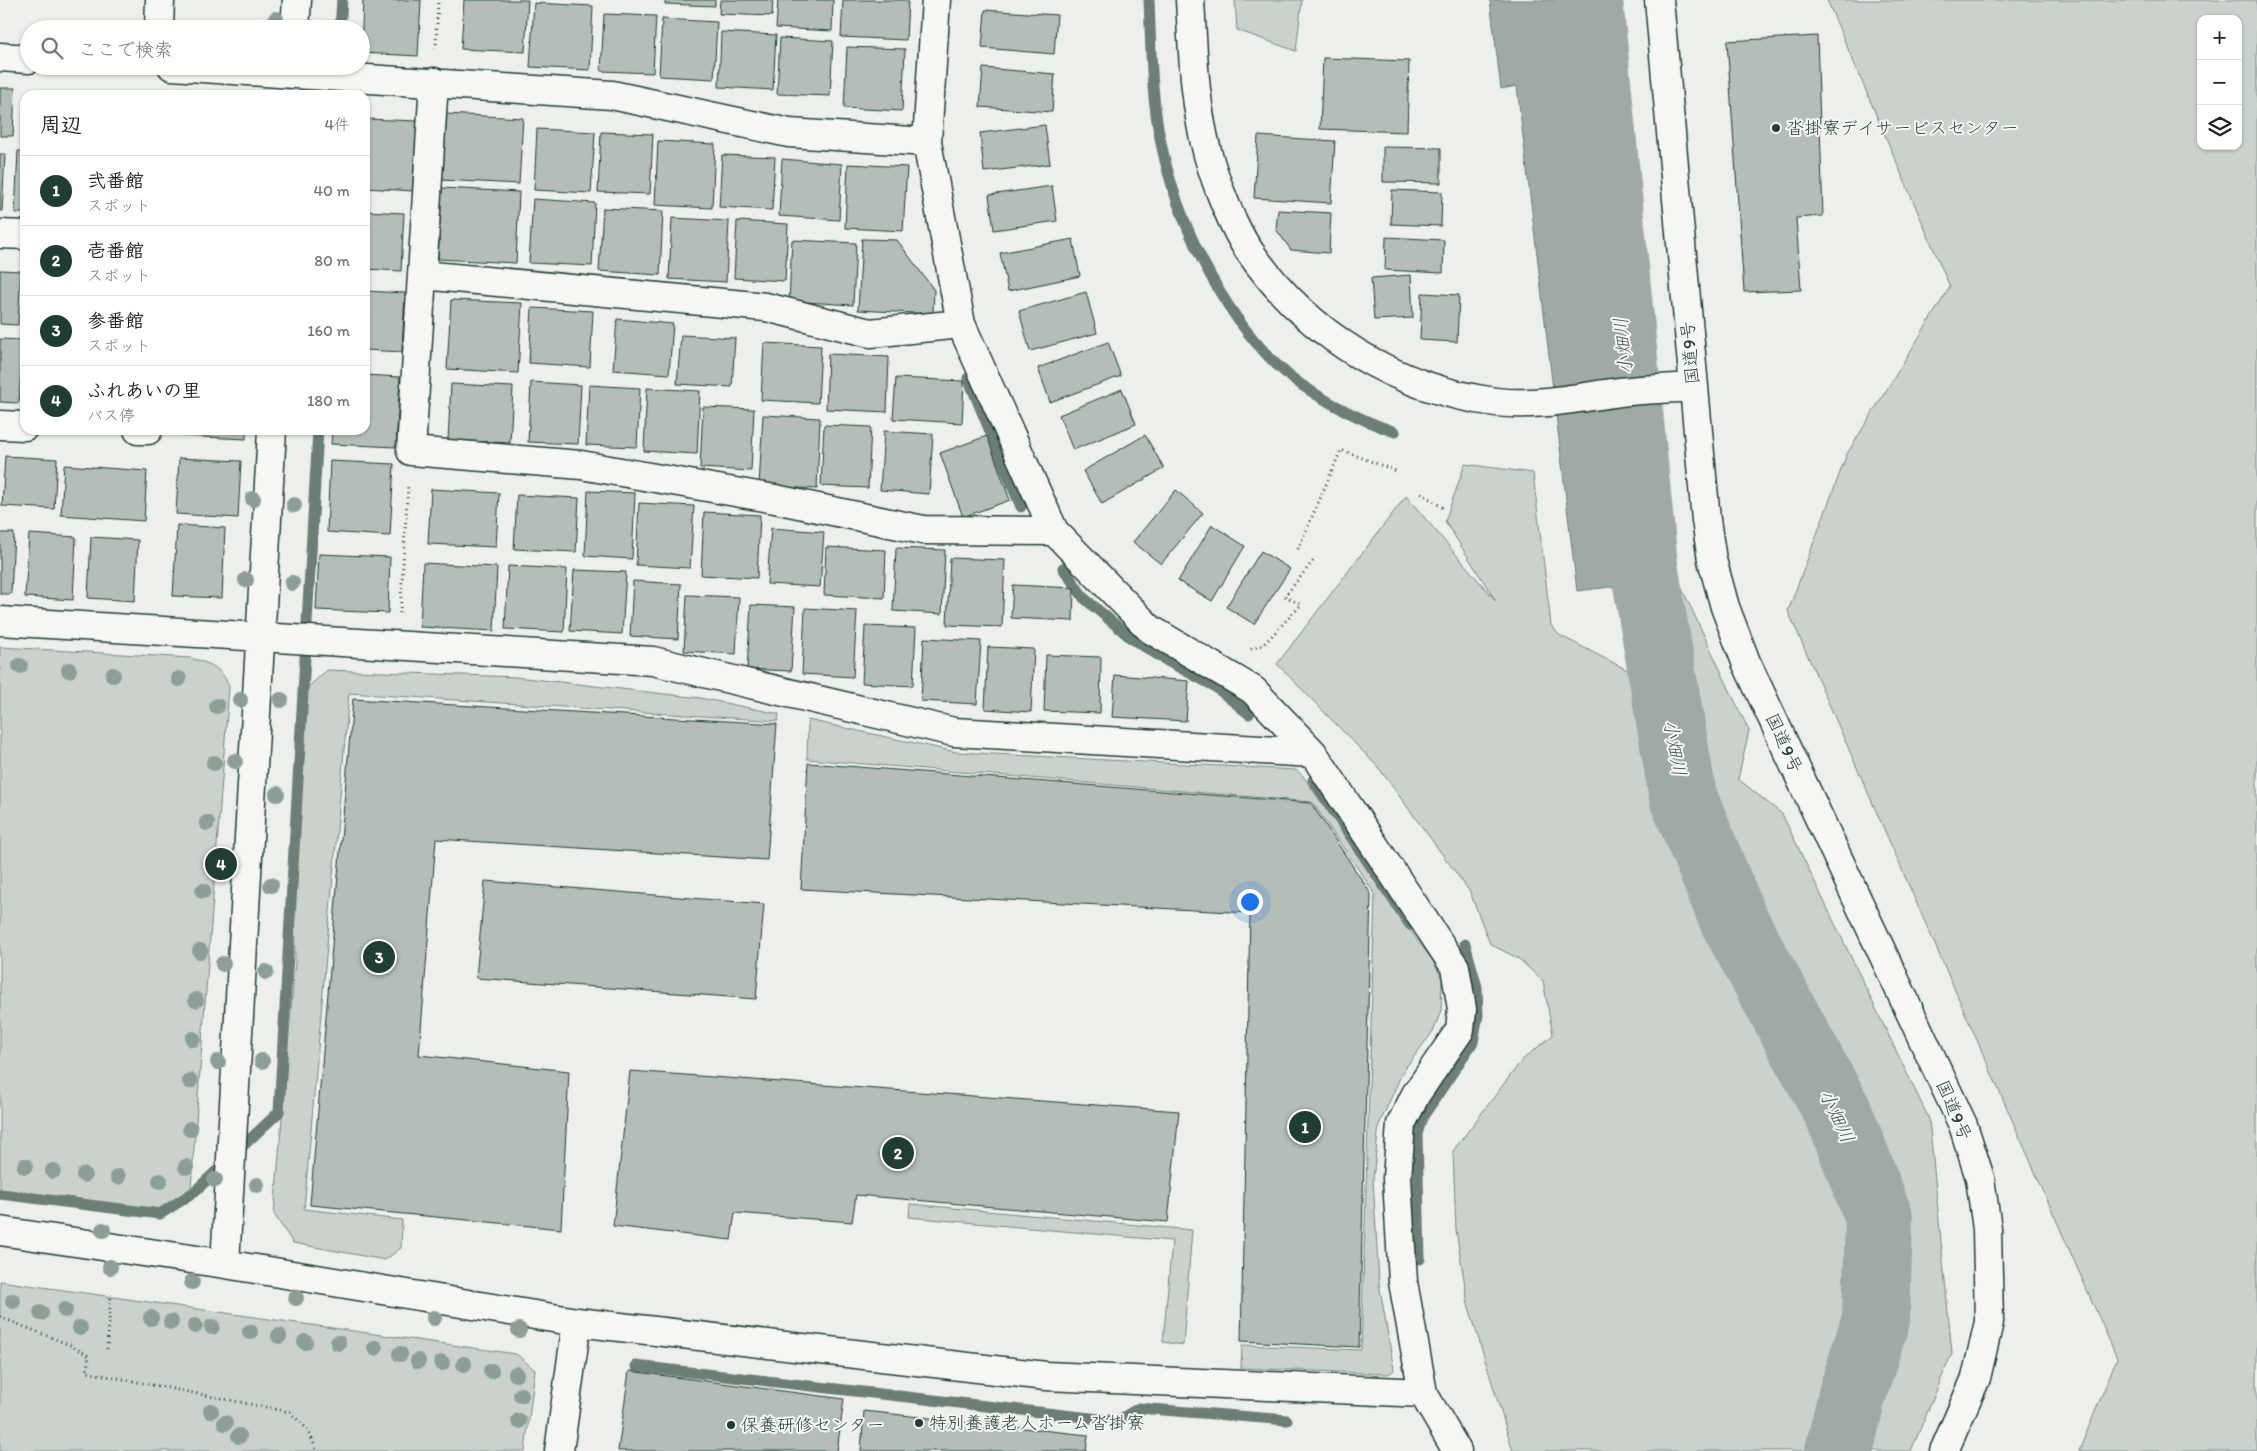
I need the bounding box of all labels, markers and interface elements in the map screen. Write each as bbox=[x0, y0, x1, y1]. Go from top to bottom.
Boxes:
map controls bbox=[2197, 15, 2242, 150]
button: + bbox=[2197, 15, 2242, 60]
search box bbox=[20, 20, 370, 75]
icon: search bbox=[38, 34, 66, 62]
text: ここで検索 bbox=[78, 38, 173, 61]
button: − bbox=[2197, 60, 2242, 105]
button: layers bbox=[2197, 105, 2242, 150]
text: 周辺 bbox=[40, 112, 82, 137]
text: 4件 bbox=[324, 115, 350, 134]
place label: 沓掛寮デイサービスセンター bbox=[1786, 117, 2019, 139]
marker: 沓掛寮デイサービスセンター bbox=[1770, 122, 1782, 134]
text: 弐番館 bbox=[87, 169, 144, 192]
text: 1 bbox=[52, 181, 60, 200]
text: 40 m bbox=[313, 181, 350, 200]
text: スポット bbox=[87, 196, 151, 215]
text: 壱番館 bbox=[87, 239, 144, 262]
text: 2 bbox=[52, 251, 60, 270]
text: 80 m bbox=[314, 251, 350, 270]
text: スポット bbox=[87, 266, 151, 285]
text: 参番館 bbox=[87, 309, 144, 332]
water label: 小畑川 bbox=[1609, 316, 1637, 376]
street label: 国道9号 bbox=[1676, 320, 1704, 386]
text: 3 bbox=[52, 321, 60, 340]
text: 160 m bbox=[307, 321, 350, 340]
text: スポット bbox=[87, 336, 151, 355]
text: ふれあいの里 bbox=[87, 379, 201, 402]
text: 4 bbox=[51, 391, 61, 410]
text: 180 m bbox=[307, 391, 350, 410]
text: バス停 bbox=[87, 406, 135, 425]
street label: 国道9号 bbox=[1761, 710, 1807, 776]
water label: 小畑川 bbox=[1659, 718, 1691, 778]
pin: 4 bbox=[205, 845, 237, 883]
your location bbox=[1237, 889, 1263, 915]
pin: 3 bbox=[363, 938, 395, 976]
street label: 国道9号 bbox=[1931, 1077, 1977, 1143]
water label: 小畑川 bbox=[1815, 1085, 1859, 1147]
pin: 1 bbox=[1289, 1108, 1321, 1146]
pin: 2 bbox=[882, 1134, 914, 1172]
place label: 特別養護老人ホーム沓掛寮 bbox=[929, 1412, 1144, 1434]
place label: 保養研修センター bbox=[741, 1414, 884, 1436]
marker: 特別養護老人ホーム沓掛寮 bbox=[913, 1417, 925, 1429]
marker: 保養研修センター bbox=[725, 1419, 737, 1431]

